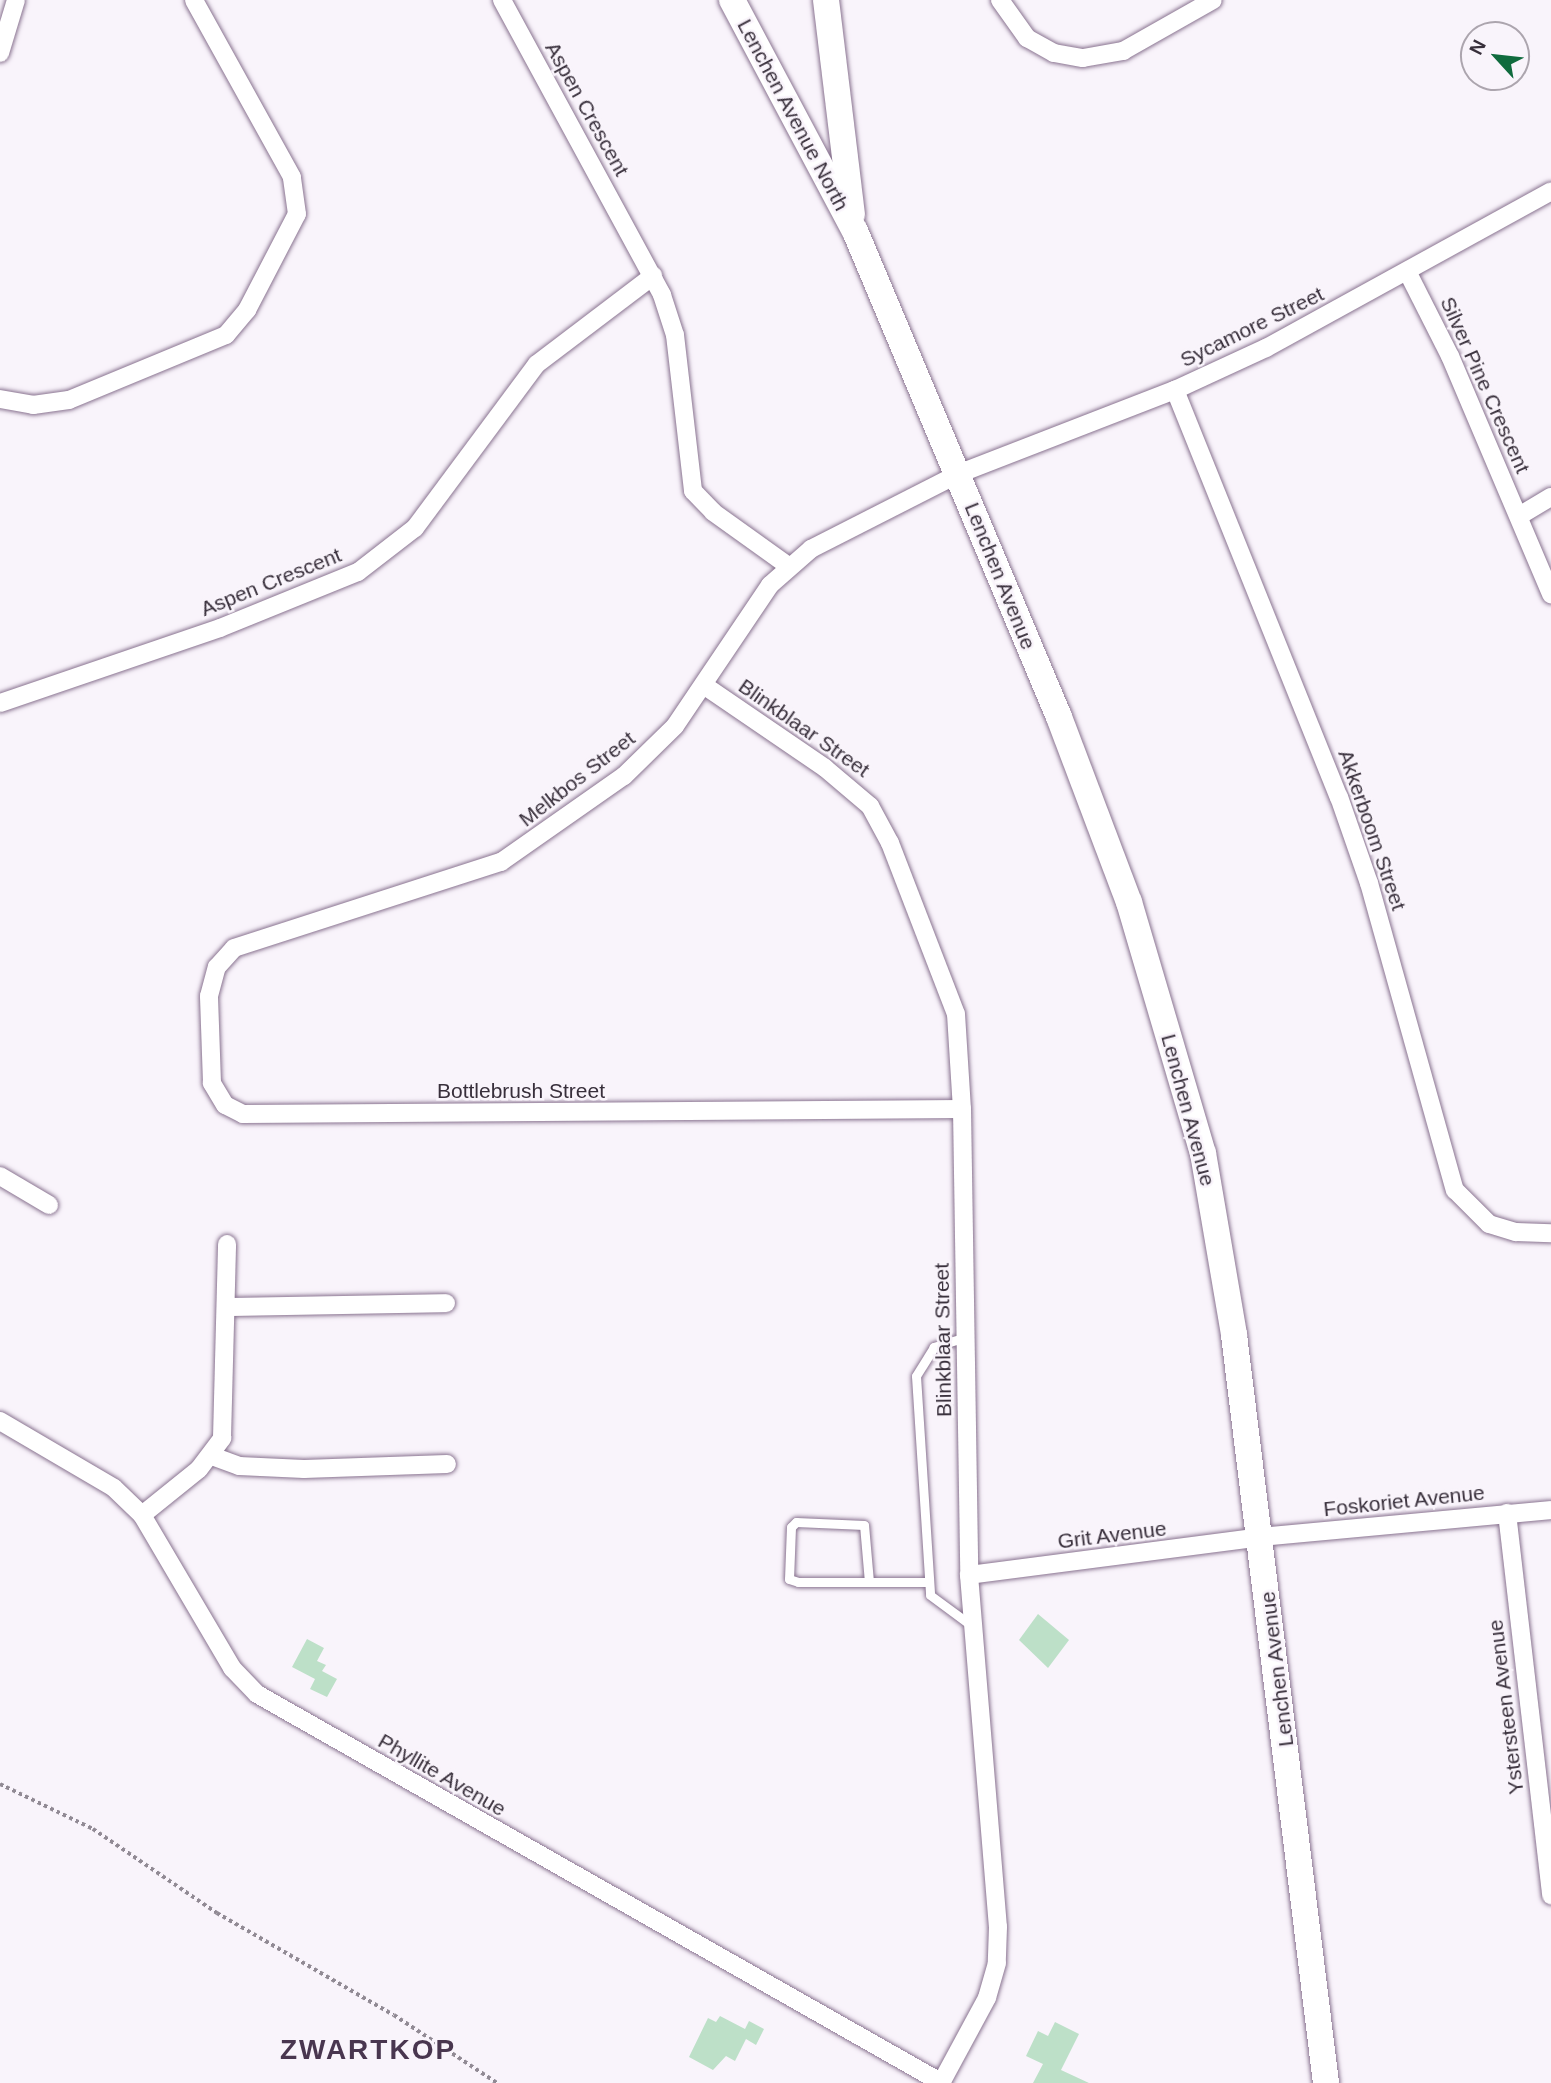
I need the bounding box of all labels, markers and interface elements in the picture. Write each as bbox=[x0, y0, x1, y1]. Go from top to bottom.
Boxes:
street label: Lenchen Avenue North bbox=[732, 14, 854, 216]
north arrow bbox=[1460, 21, 1530, 91]
text: N bbox=[1465, 36, 1490, 58]
street label: Aspen Crescent bbox=[540, 38, 634, 180]
street label: Sycamore Street bbox=[1176, 281, 1328, 373]
street label: Silver Pine Crescent bbox=[1435, 293, 1535, 477]
street label: Lenchen Avenue bbox=[959, 498, 1041, 654]
street label: Aspen Crescent bbox=[197, 542, 345, 622]
street label: Blinkblaar Street bbox=[734, 673, 874, 783]
street label: Melkbos Street bbox=[514, 726, 640, 832]
street label: Akkerboom Street bbox=[1333, 746, 1411, 914]
street label: Lenchen Avenue bbox=[1155, 1031, 1221, 1189]
street label: Bottlebrush Street bbox=[437, 1078, 605, 1104]
street label: Blinkblaar Street bbox=[929, 1263, 957, 1417]
street label: Foskoriet Avenue bbox=[1322, 1480, 1486, 1522]
street label: Grit Avenue bbox=[1056, 1516, 1168, 1554]
street label: Lenchen Avenue bbox=[1255, 1589, 1299, 1749]
street label: Ystersteen Avenue bbox=[1483, 1618, 1529, 1796]
street label: Phyllite Avenue bbox=[373, 1728, 511, 1822]
district label: ZWARTKOP bbox=[281, 2033, 455, 2067]

